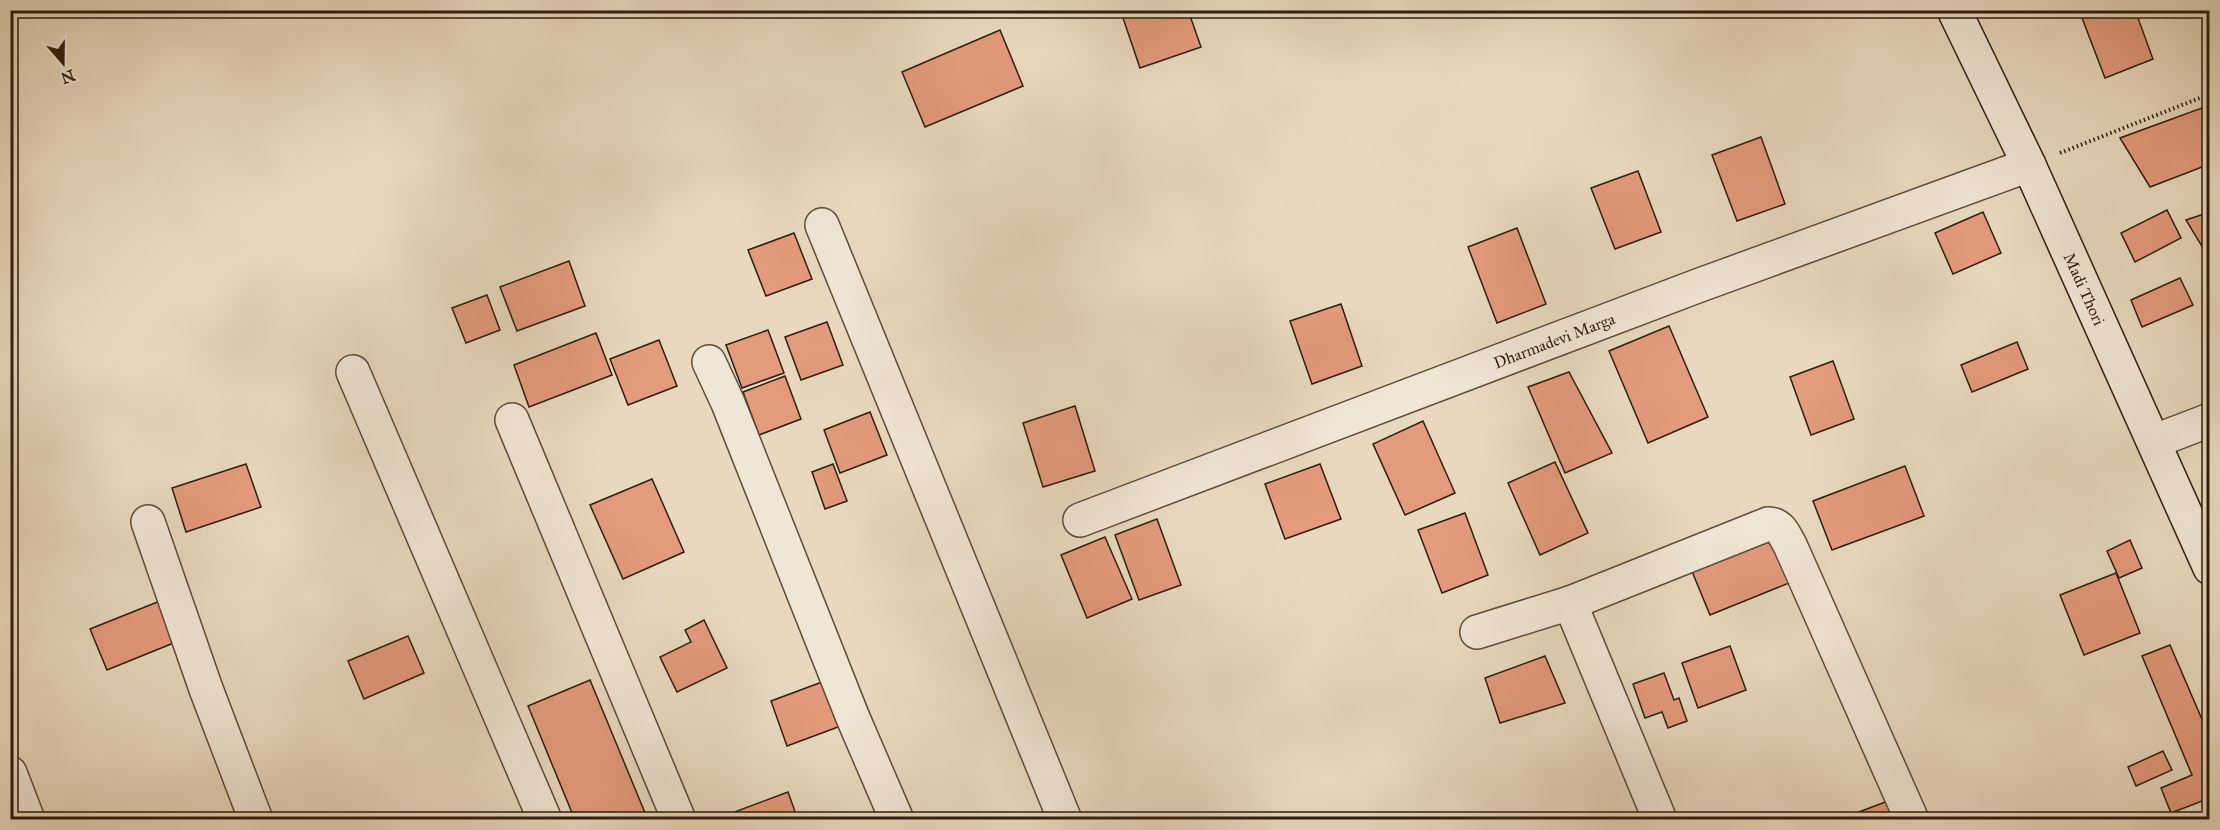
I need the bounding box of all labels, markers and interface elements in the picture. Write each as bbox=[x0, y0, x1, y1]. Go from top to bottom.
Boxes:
north arrow bbox=[33, 33, 93, 93]
text: N bbox=[58, 65, 78, 88]
street label: Madi Thori bbox=[2060, 250, 2109, 329]
street label: Dharmadevi Marga bbox=[1491, 309, 1618, 372]

